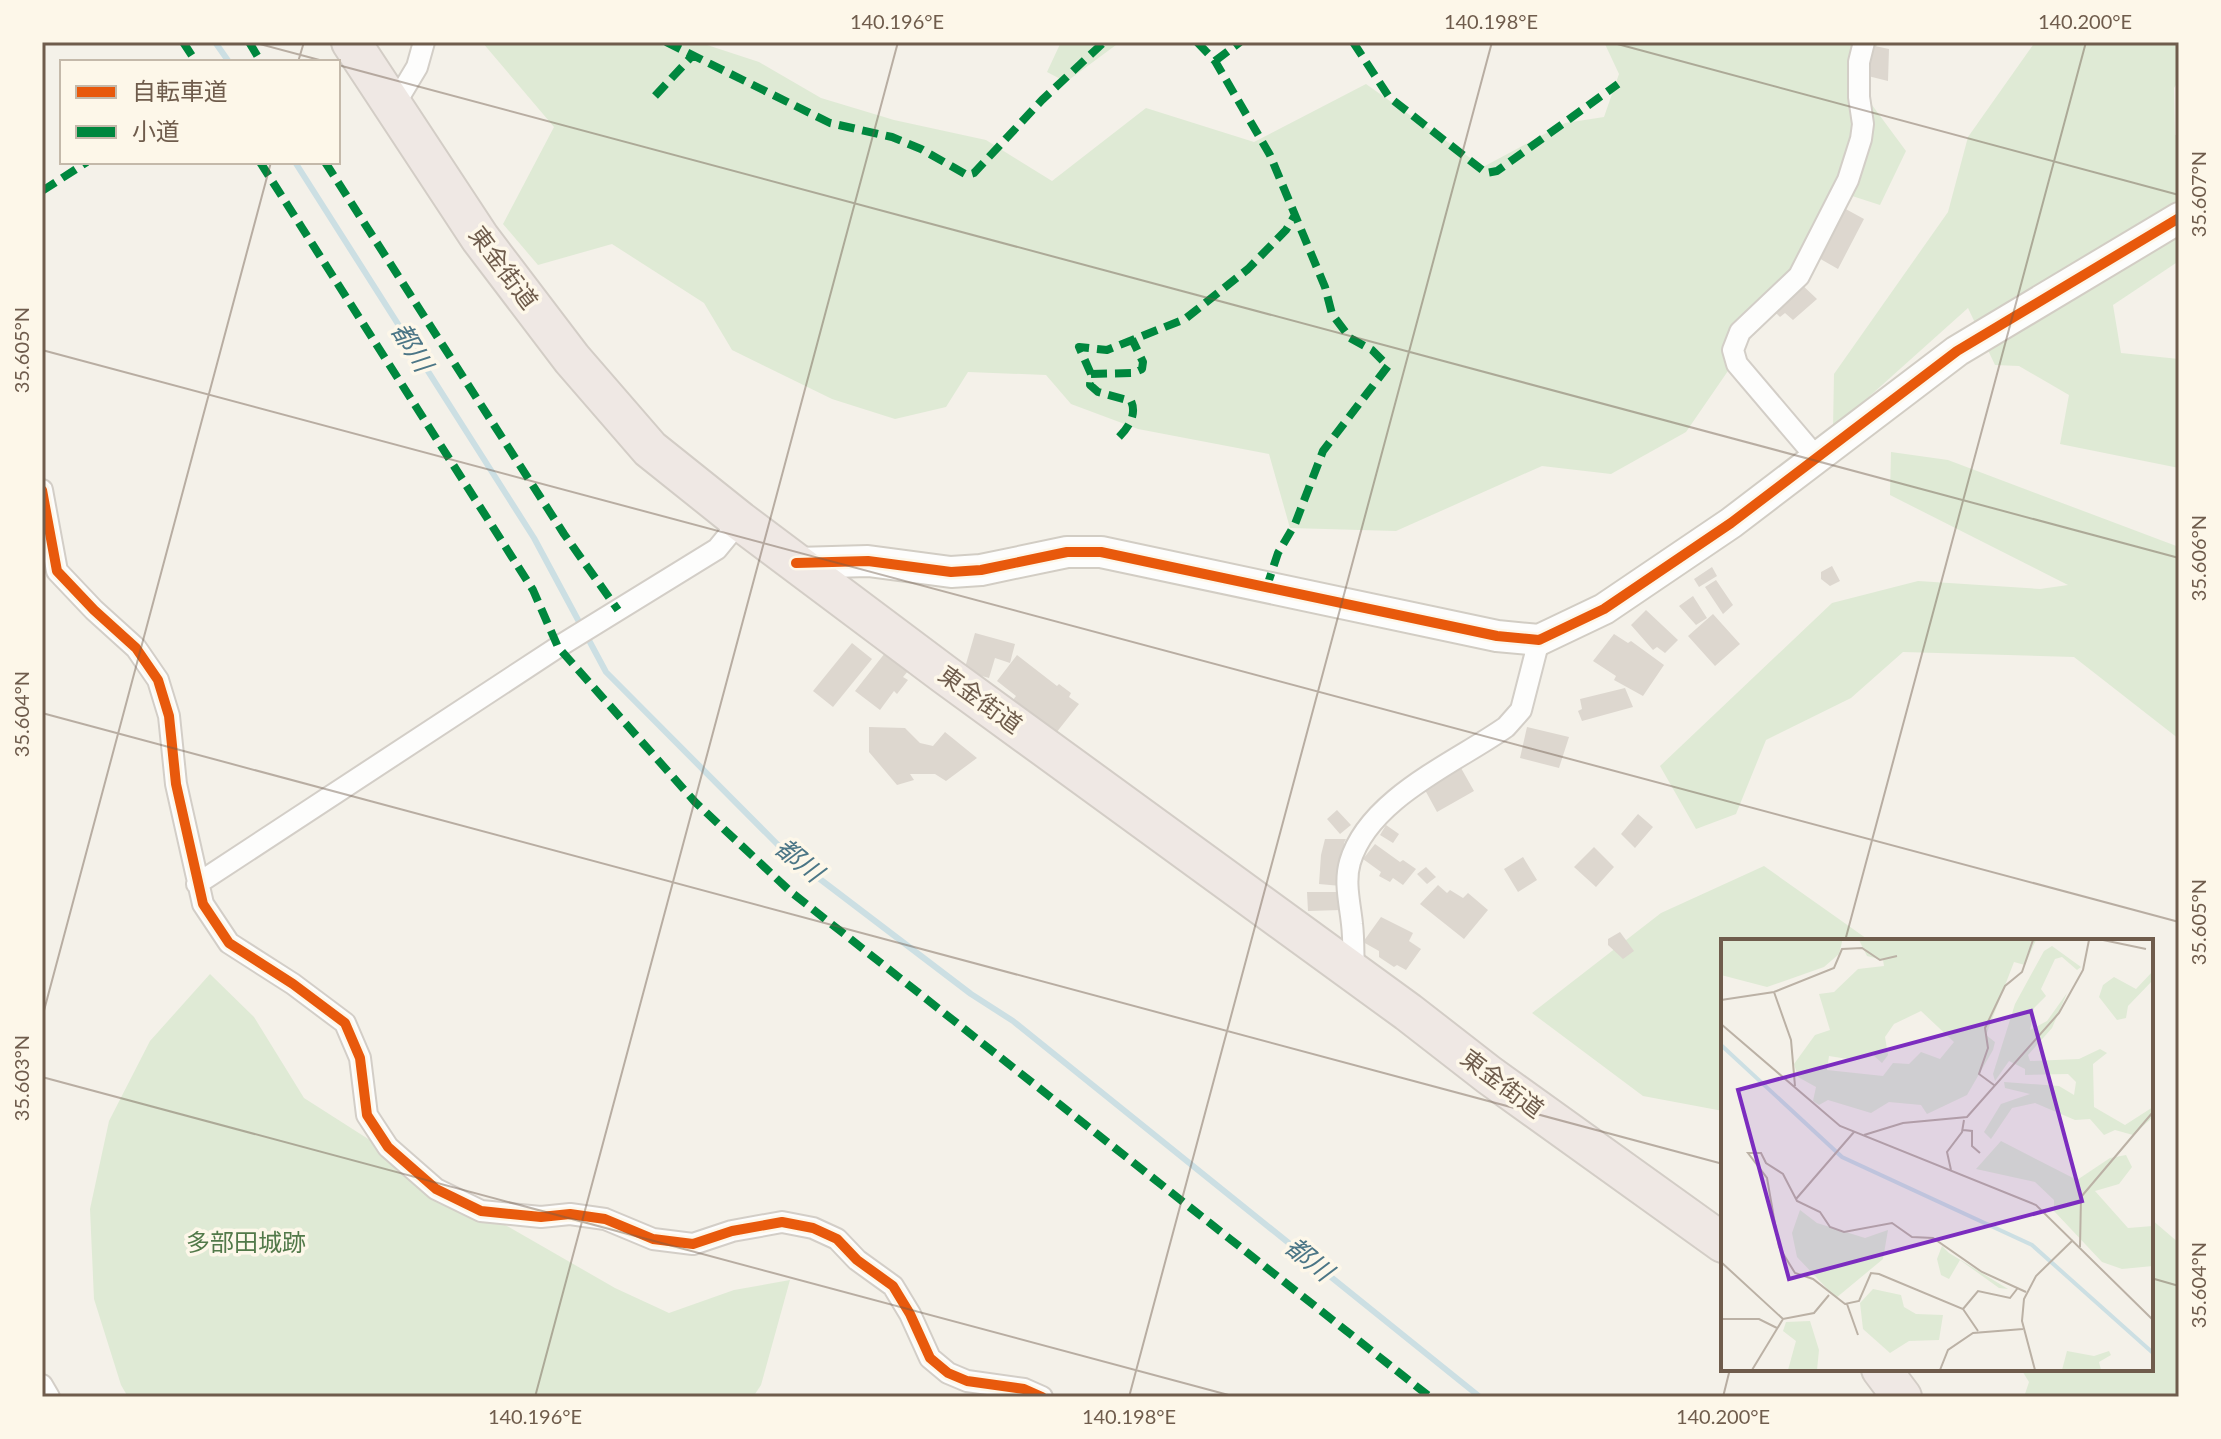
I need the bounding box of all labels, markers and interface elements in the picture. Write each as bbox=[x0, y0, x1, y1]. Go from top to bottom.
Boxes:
text: 140.196°E bbox=[850, 9, 944, 33]
text: 140.198°E bbox=[1444, 9, 1538, 33]
text: 140.200°E bbox=[2038, 9, 2132, 33]
legend bbox=[60, 60, 340, 164]
text: 自転車道 bbox=[132, 76, 228, 105]
text: 小道 bbox=[132, 116, 180, 145]
text: 35.607°N bbox=[2186, 151, 2210, 237]
street label: 東金街道 bbox=[464, 220, 545, 314]
text: 35.605°N bbox=[9, 307, 33, 393]
water label: 都川 bbox=[385, 316, 442, 380]
text: 35.606°N bbox=[2186, 515, 2210, 601]
street label: 東金街道 bbox=[934, 659, 1028, 739]
text: 35.604°N bbox=[9, 671, 33, 757]
water label: 都川 bbox=[769, 830, 832, 890]
text: 35.605°N bbox=[2186, 879, 2210, 965]
inset map bbox=[1721, 939, 2153, 1371]
text: 35.603°N bbox=[9, 1035, 33, 1121]
street label: 東金街道 bbox=[1456, 1042, 1550, 1123]
park label: 多部田城跡 bbox=[186, 1227, 306, 1256]
water label: 都川 bbox=[1279, 1229, 1342, 1289]
text: 35.604°N bbox=[2186, 1242, 2210, 1328]
text: 140.196°E bbox=[488, 1404, 582, 1428]
text: 140.198°E bbox=[1082, 1404, 1176, 1428]
text: 140.200°E bbox=[1676, 1404, 1770, 1428]

